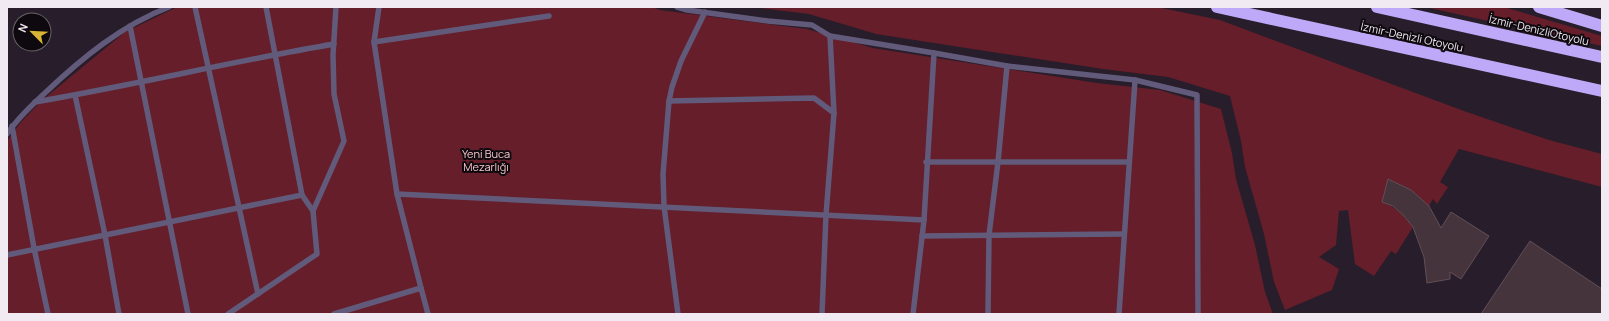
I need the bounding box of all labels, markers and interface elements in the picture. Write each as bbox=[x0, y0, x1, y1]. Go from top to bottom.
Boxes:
street label: İzmir-DenizliOtoyolu bbox=[1488, 11, 1591, 48]
north arrow bbox=[12, 12, 52, 52]
street label: İzmir-Denizli Otoyolu bbox=[1359, 18, 1465, 55]
text: N bbox=[14, 21, 31, 34]
park label: Yeni Buca Mezarlığı bbox=[462, 146, 510, 174]

